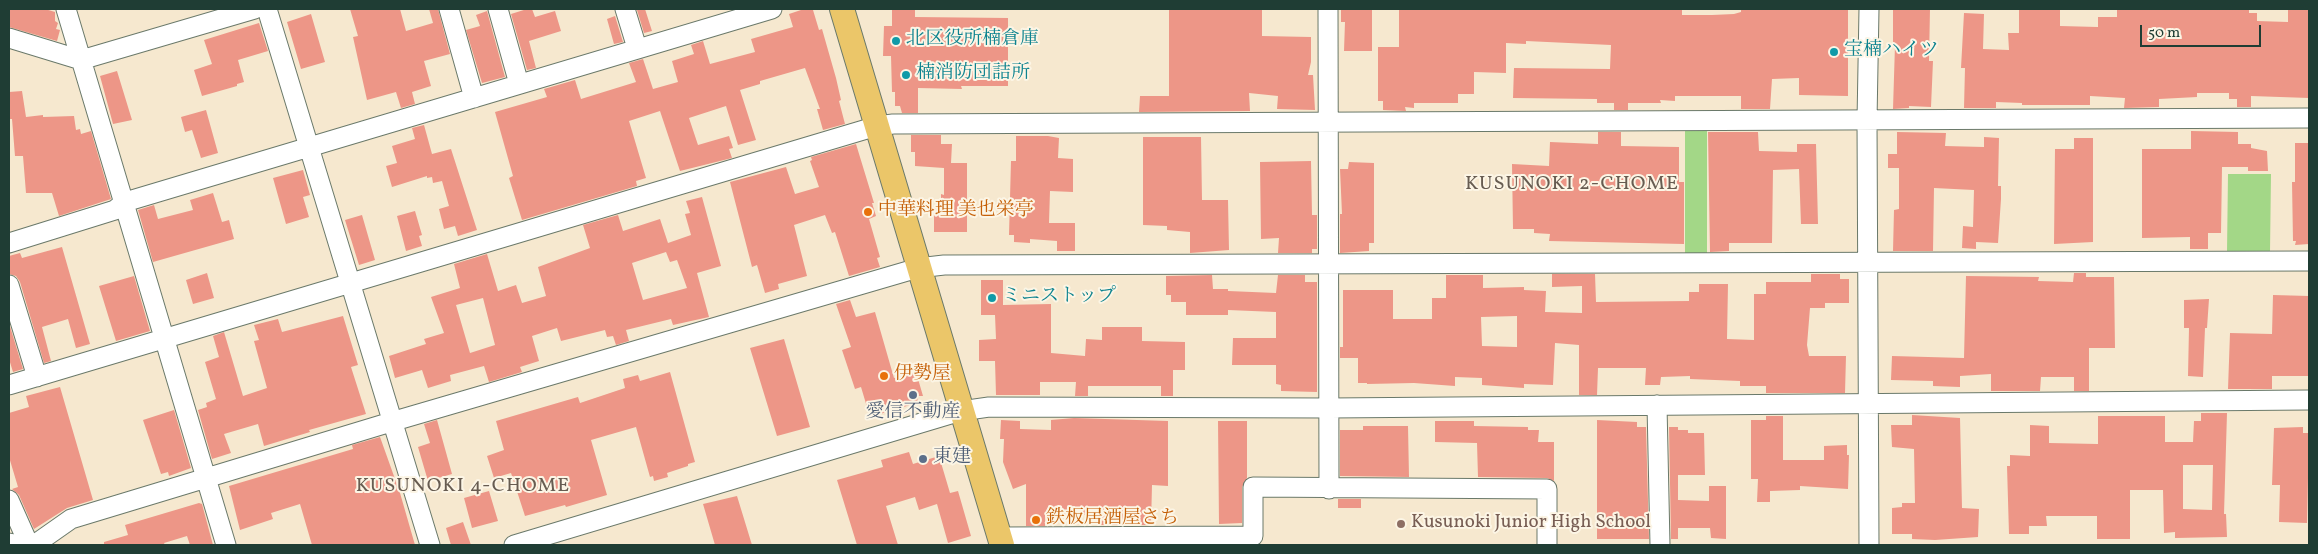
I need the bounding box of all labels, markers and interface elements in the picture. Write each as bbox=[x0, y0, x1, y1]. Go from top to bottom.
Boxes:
scale bar bbox=[2143, 15, 2264, 47]
text: 50 m bbox=[2148, 23, 2180, 44]
place label: 北区役所楠倉庫 bbox=[906, 30, 1039, 52]
marker: 北区役所楠倉庫 bbox=[890, 35, 902, 47]
place label: 宝楠ハイツ bbox=[1844, 41, 1939, 63]
marker: 宝楠ハイツ bbox=[1828, 46, 1840, 58]
place label: 楠消防団詰所 bbox=[916, 64, 1030, 86]
marker: 楠消防団詰所 bbox=[900, 69, 912, 81]
district label: KUSUNOKI 2-CHOME bbox=[1463, 173, 1681, 197]
place label: 中華料理 美也栄亭 bbox=[878, 201, 1034, 223]
marker: 中華料理 美也栄亭 bbox=[862, 206, 874, 218]
place label: ミニストップ bbox=[1002, 287, 1116, 309]
marker: ミニストップ bbox=[986, 292, 998, 304]
place label: 伊勢屋 bbox=[894, 365, 951, 387]
marker: 伊勢屋 bbox=[878, 370, 890, 382]
marker: 愛信不動産 bbox=[907, 389, 919, 401]
place label: 愛信不動産 bbox=[866, 403, 960, 425]
place label: 東建 bbox=[933, 448, 971, 470]
marker: 東建 bbox=[917, 453, 929, 465]
district label: KUSUNOKI 4-CHOME bbox=[354, 475, 572, 499]
place label: 鉄板居酒屋さち bbox=[1046, 509, 1179, 531]
place label: Kusunoki Junior High School bbox=[1411, 513, 1651, 535]
marker: 鉄板居酒屋さち bbox=[1030, 514, 1042, 526]
marker: Kusunoki Junior High School bbox=[1395, 518, 1407, 530]

